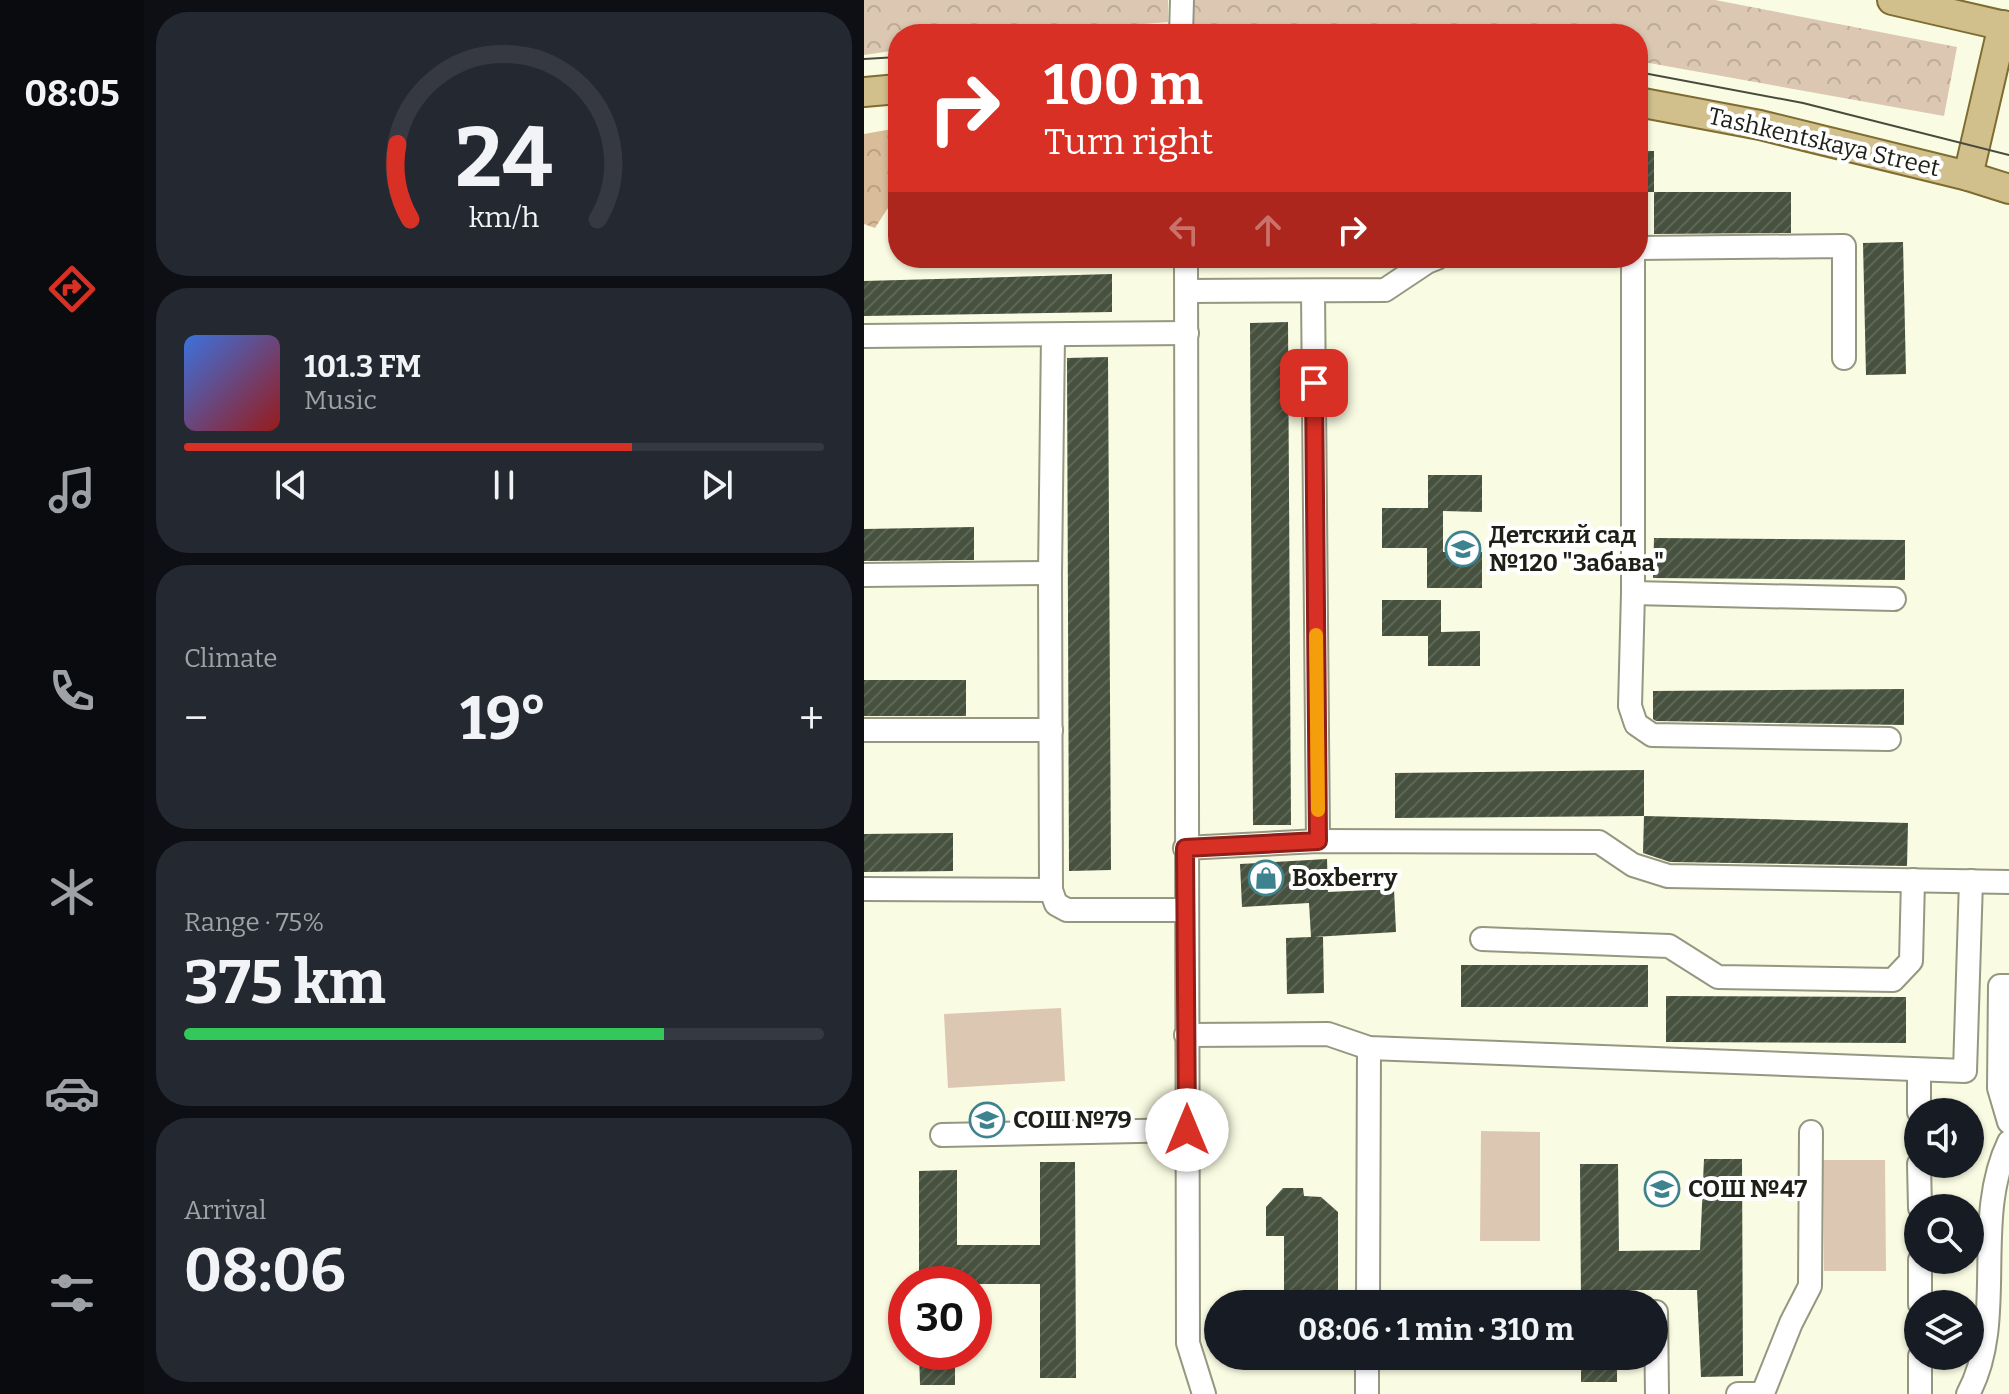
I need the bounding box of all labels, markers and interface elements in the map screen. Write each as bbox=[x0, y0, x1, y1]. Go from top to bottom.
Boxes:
text: 100 m bbox=[1044, 52, 1203, 119]
icon: right bbox=[912, 56, 1016, 160]
text: 08:05 bbox=[24, 72, 120, 116]
street label: Tashkentskaya Street bbox=[1706, 102, 1943, 182]
text: 24 bbox=[455, 108, 553, 208]
text: Turn right bbox=[1044, 120, 1213, 164]
text: km/h bbox=[469, 200, 540, 235]
icon: left bbox=[1162, 208, 1206, 252]
icon: ahead bbox=[1246, 208, 1290, 252]
icon: right bbox=[1330, 208, 1374, 252]
icon: directions bbox=[44, 261, 100, 317]
text: 101.3 FM bbox=[304, 349, 421, 385]
pin bbox=[1280, 349, 1348, 417]
icon: arrive bbox=[1292, 361, 1336, 405]
text: Music bbox=[304, 385, 377, 416]
icon: music bbox=[44, 462, 100, 518]
icon: previous bbox=[269, 463, 313, 507]
icon: pause bbox=[482, 463, 526, 507]
icon: next bbox=[695, 463, 739, 507]
place label: Детский сад №120 "Забава" bbox=[1489, 521, 1664, 577]
school or university icon: Детский сад №120 "Забава" bbox=[1444, 530, 1482, 568]
text: Climate bbox=[184, 643, 278, 674]
icon: phone bbox=[44, 663, 100, 719]
text: 19° bbox=[460, 683, 547, 755]
text: − bbox=[184, 692, 208, 745]
text: + bbox=[799, 692, 824, 745]
shop icon: Boxberry bbox=[1247, 859, 1285, 897]
icon: climate bbox=[44, 864, 100, 920]
place label: Boxberry bbox=[1292, 864, 1398, 892]
text: Range · 75% bbox=[184, 907, 324, 938]
text: 375 km bbox=[184, 947, 386, 1019]
icon: car bbox=[44, 1065, 100, 1121]
position arrow bbox=[1145, 1088, 1229, 1172]
map controls bbox=[1904, 1098, 1984, 1370]
button: sound bbox=[1904, 1098, 1984, 1178]
school or university icon: СОШ №79 bbox=[968, 1101, 1006, 1139]
place label: СОШ №79 bbox=[1013, 1106, 1132, 1134]
school or university icon: СОШ №47 bbox=[1643, 1170, 1681, 1208]
place label: СОШ №47 bbox=[1688, 1175, 1807, 1203]
button: search bbox=[1904, 1194, 1984, 1274]
text: Arrival bbox=[184, 1195, 266, 1226]
text: 08:06 bbox=[184, 1235, 346, 1307]
icon: filters bbox=[44, 1265, 100, 1321]
speed limit sign: 30 bbox=[888, 1266, 992, 1370]
button: layers bbox=[1904, 1290, 1984, 1370]
text: 08:06 · 1 min · 310 m bbox=[1298, 1312, 1574, 1348]

